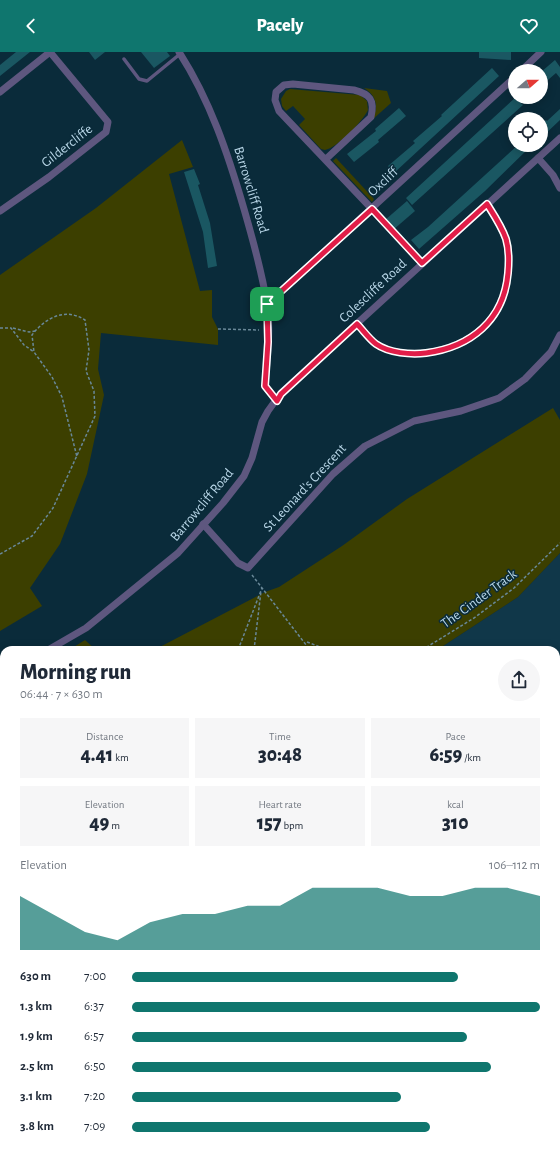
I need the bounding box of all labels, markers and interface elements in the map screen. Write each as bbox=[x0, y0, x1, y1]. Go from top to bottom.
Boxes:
icon: back bbox=[20, 15, 42, 37]
icon: heart bbox=[518, 15, 540, 37]
text: Pacely bbox=[256, 17, 304, 35]
north arrow bbox=[508, 64, 548, 104]
map controls bbox=[508, 64, 548, 152]
button: locate bbox=[508, 112, 548, 152]
street label: Gildercliffe bbox=[39, 122, 95, 170]
street label: Barrowcliff Road bbox=[231, 145, 271, 235]
street label: Oxcliff bbox=[365, 164, 401, 199]
street label: Colescliffe Road bbox=[337, 257, 409, 325]
pin bbox=[250, 287, 284, 321]
icon: arrive bbox=[256, 293, 278, 315]
street label: St Leonard's Crescent bbox=[261, 441, 349, 534]
street label: Barrowcliff Road bbox=[168, 466, 236, 544]
street label: The Cinder Track bbox=[439, 567, 520, 631]
button: share bbox=[498, 659, 540, 701]
text: Morning run bbox=[20, 661, 131, 683]
text: 06:44 · 7 × 630 m bbox=[20, 688, 103, 701]
text: Distance bbox=[86, 731, 123, 742]
text: Time bbox=[269, 731, 291, 742]
text: Pace bbox=[445, 731, 465, 742]
text: 4.41 bbox=[81, 745, 113, 765]
text: 30:48 bbox=[258, 745, 302, 765]
text: 6:59 bbox=[429, 745, 462, 765]
text: km bbox=[113, 752, 129, 763]
text: /km bbox=[462, 752, 481, 763]
text: Elevation bbox=[85, 799, 125, 810]
text: Heart rate bbox=[258, 799, 302, 810]
text: kcal bbox=[447, 799, 464, 810]
text: 49 bbox=[89, 813, 109, 833]
text: 157 bbox=[257, 813, 282, 833]
text: 310 bbox=[442, 813, 469, 833]
text: m bbox=[109, 820, 120, 831]
text: bpm bbox=[282, 820, 303, 831]
text: Elevation bbox=[20, 859, 67, 872]
text: 106–112 m bbox=[489, 859, 540, 872]
text: 630 m bbox=[20, 970, 51, 983]
text: 7:00 bbox=[84, 970, 106, 983]
text: 1.3 km bbox=[20, 1000, 52, 1013]
text: 6:37 bbox=[84, 1000, 104, 1013]
text: 1.9 km bbox=[20, 1030, 53, 1043]
text: 6:57 bbox=[84, 1030, 104, 1043]
text: 2.5 km bbox=[20, 1060, 54, 1073]
text: 6:50 bbox=[84, 1060, 105, 1073]
text: 3.1 km bbox=[20, 1090, 52, 1103]
text: 7:20 bbox=[84, 1090, 105, 1103]
text: 3.8 km bbox=[20, 1120, 54, 1133]
text: 7:09 bbox=[84, 1120, 105, 1133]

